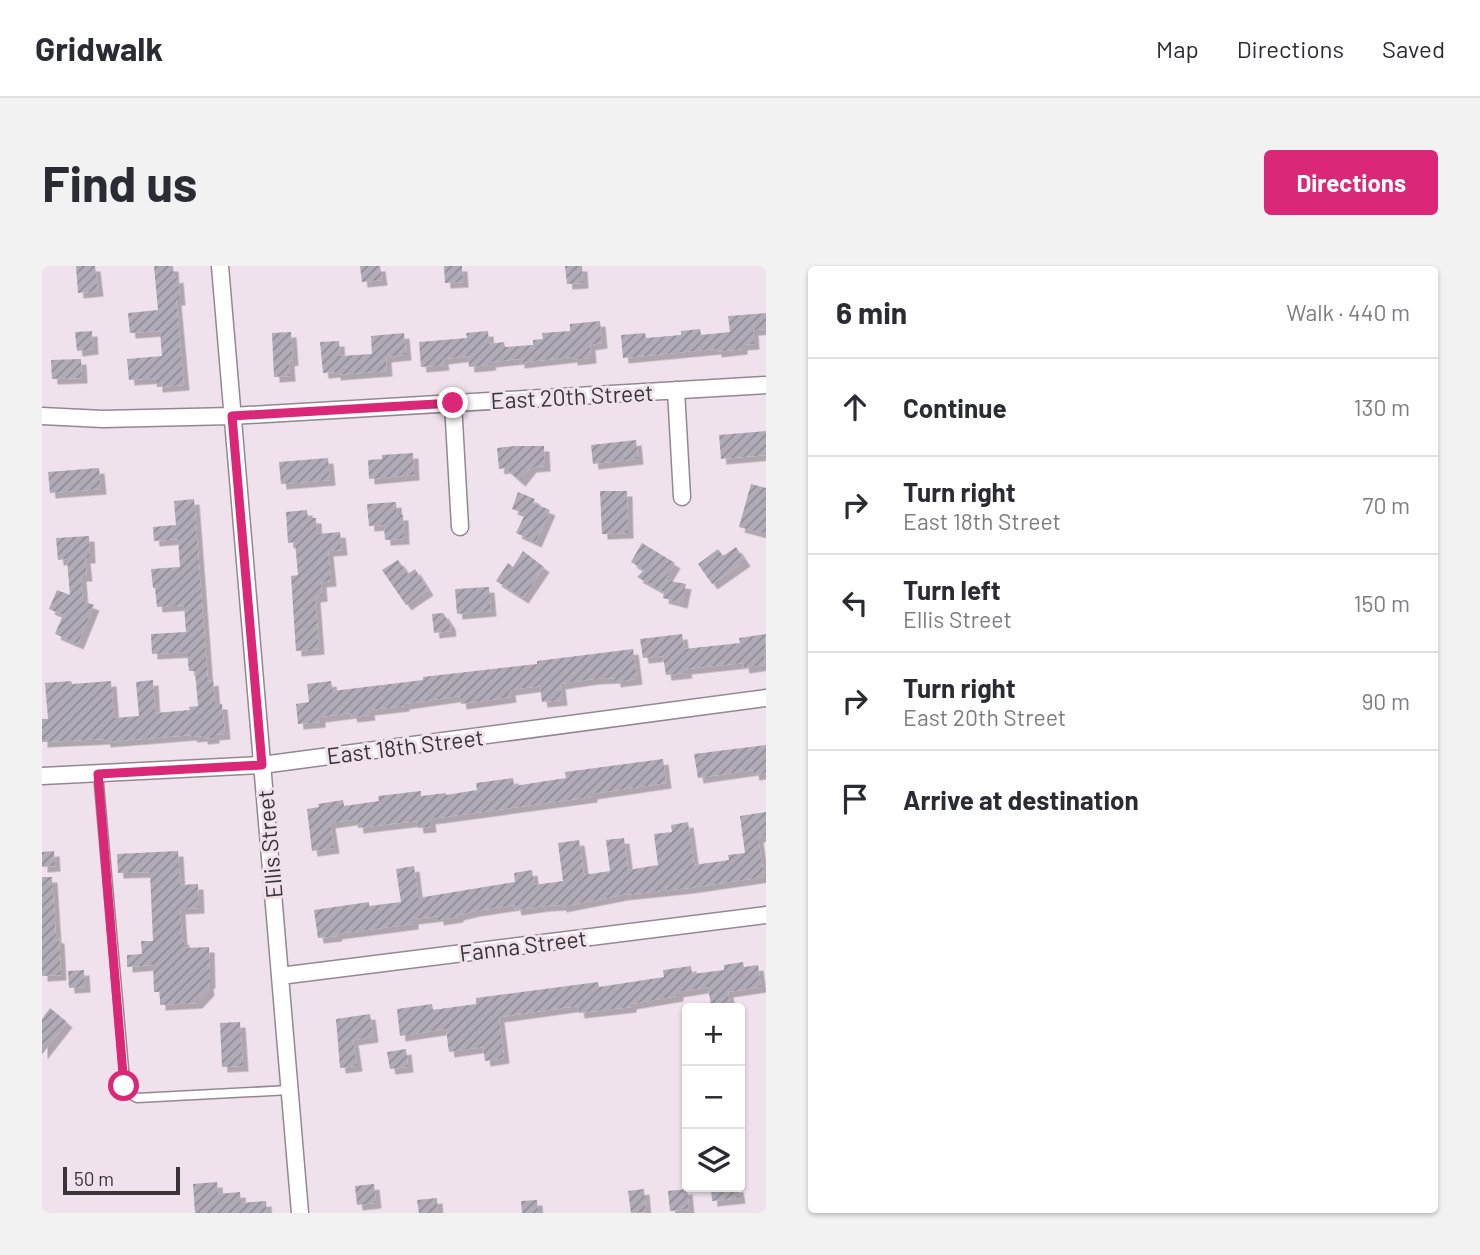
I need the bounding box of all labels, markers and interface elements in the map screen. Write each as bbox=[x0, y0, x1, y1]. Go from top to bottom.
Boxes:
text: Gridwalk bbox=[35, 28, 163, 68]
text: Map bbox=[1156, 34, 1199, 63]
text: Directions bbox=[1237, 34, 1344, 63]
text: Saved bbox=[1382, 34, 1445, 63]
button: Directions bbox=[1264, 150, 1438, 215]
text: Find us bbox=[42, 153, 197, 212]
text: 6 min bbox=[836, 294, 907, 330]
text: Walk · 440 m bbox=[1286, 298, 1410, 326]
street label: East 20th Street bbox=[490, 378, 654, 414]
route end bbox=[437, 387, 468, 418]
icon: ahead bbox=[836, 388, 874, 426]
text: Continue bbox=[903, 392, 1007, 423]
text: 130 m bbox=[1353, 393, 1410, 421]
text: Turn right bbox=[903, 476, 1016, 507]
icon: right bbox=[836, 486, 874, 524]
text: 70 m bbox=[1363, 491, 1410, 519]
text: East 18th Street bbox=[903, 507, 1061, 535]
text: Turn left bbox=[903, 574, 1001, 605]
icon: left bbox=[836, 584, 874, 622]
text: 150 m bbox=[1354, 589, 1410, 617]
text: Ellis Street bbox=[903, 605, 1012, 633]
text: Turn right bbox=[903, 672, 1016, 703]
icon: right bbox=[836, 682, 874, 720]
text: 90 m bbox=[1361, 687, 1410, 715]
text: East 20th Street bbox=[903, 703, 1066, 731]
street label: East 18th Street bbox=[325, 722, 485, 770]
icon: arrive bbox=[836, 780, 874, 818]
text: Arrive at destination bbox=[903, 784, 1139, 815]
street label: Ellis Street bbox=[250, 789, 288, 899]
street label: Fanna Street bbox=[458, 923, 588, 967]
map controls bbox=[682, 1003, 745, 1192]
button: + bbox=[682, 1003, 745, 1066]
button: − bbox=[682, 1066, 745, 1129]
route start bbox=[108, 1070, 139, 1101]
button: layers bbox=[682, 1129, 745, 1192]
scale bar bbox=[63, 1164, 180, 1196]
text: 50 m bbox=[74, 1167, 114, 1190]

